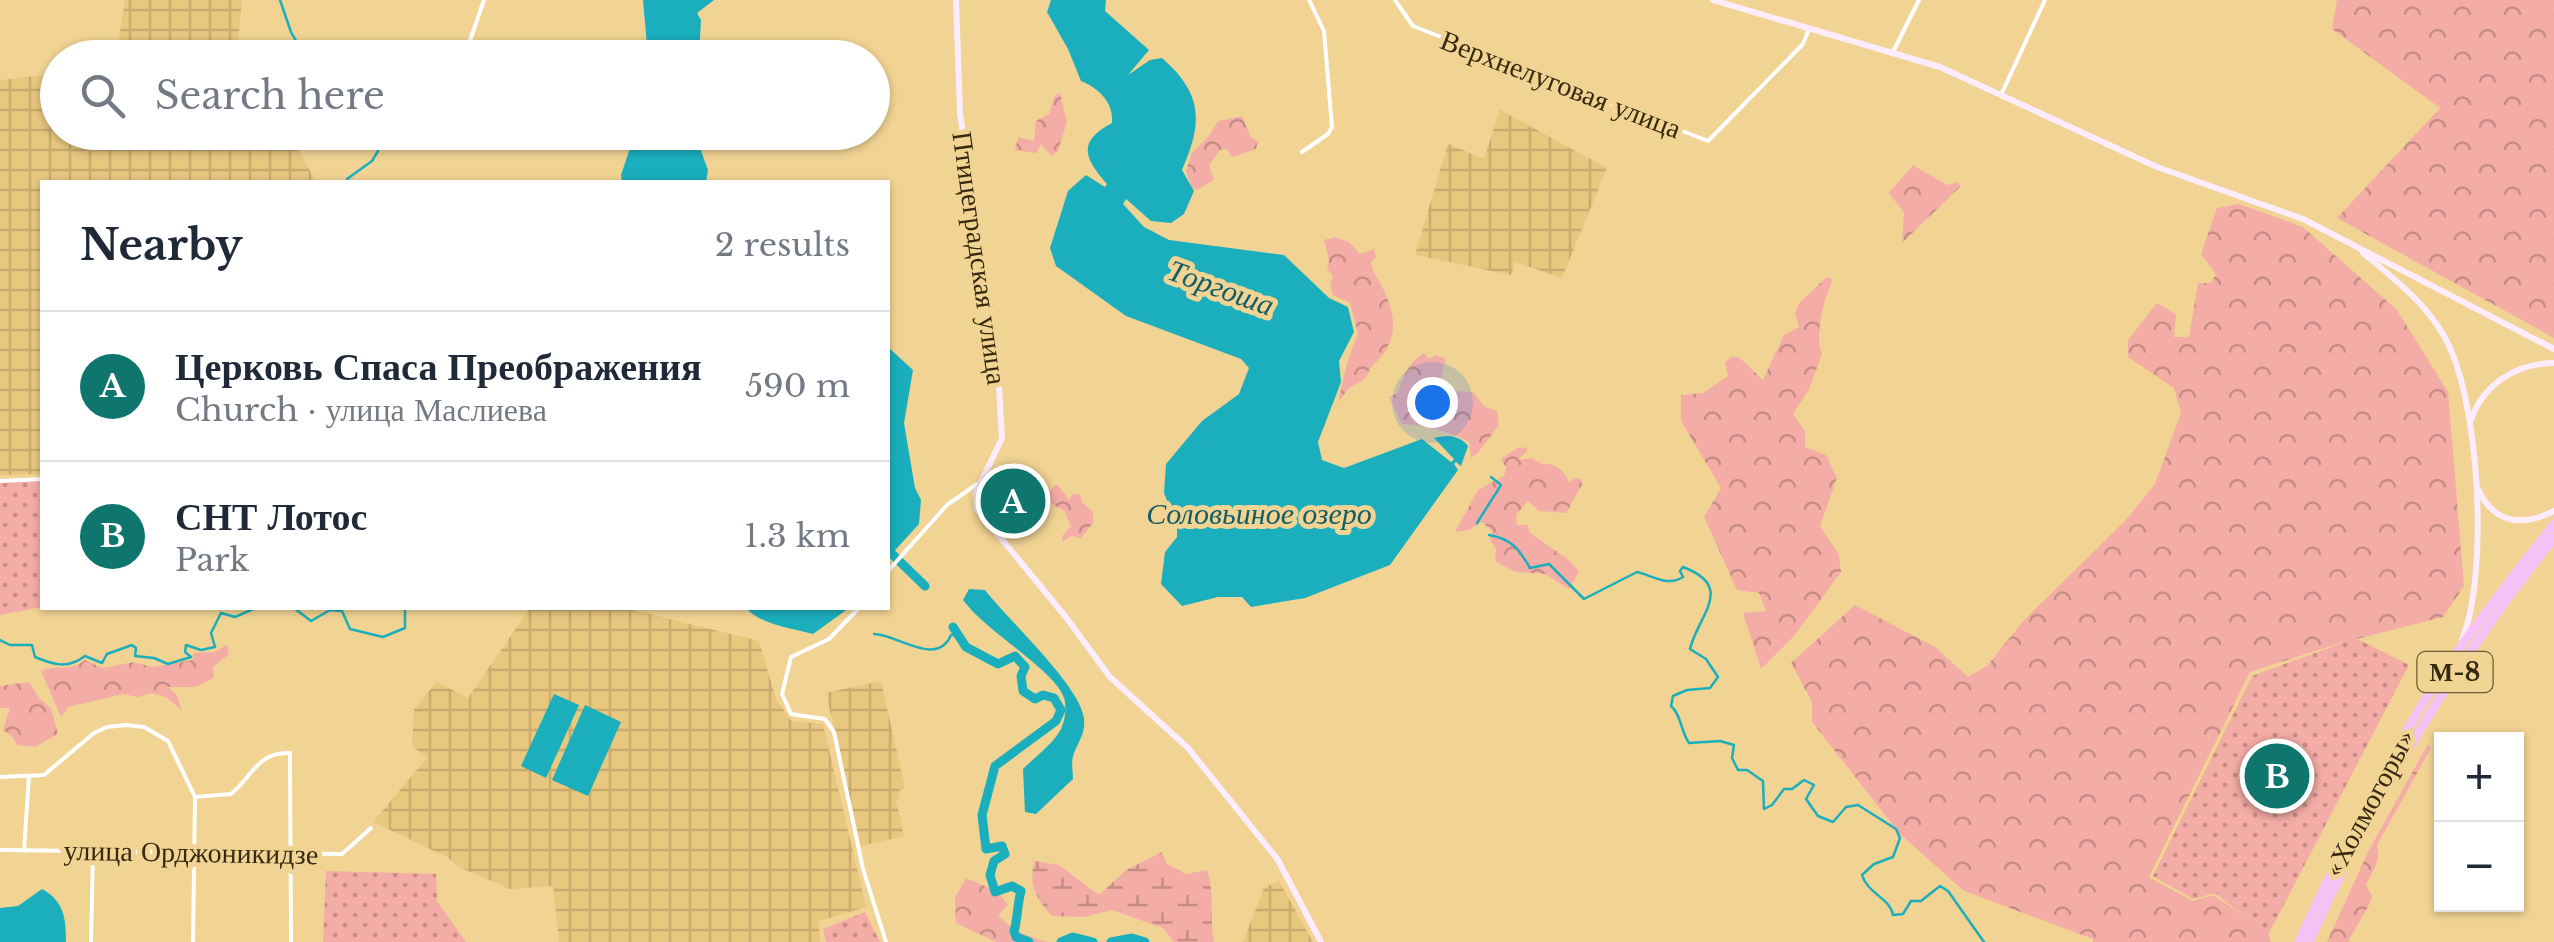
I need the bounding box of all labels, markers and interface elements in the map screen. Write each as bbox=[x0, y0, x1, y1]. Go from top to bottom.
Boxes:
street label: Верхнелуговая улица bbox=[1436, 23, 1686, 147]
search box bbox=[40, 40, 890, 150]
icon: search bbox=[75, 68, 130, 123]
text: Search here bbox=[155, 72, 385, 119]
street label: Птицеградская улица bbox=[944, 129, 1015, 387]
text: Nearby bbox=[80, 219, 243, 271]
text: 2 results bbox=[715, 225, 850, 265]
water label: Торгоша bbox=[1163, 251, 1279, 324]
text: Церковь Спаса Преображения bbox=[175, 343, 701, 390]
text: A bbox=[100, 366, 125, 406]
text: 590 m bbox=[745, 366, 850, 406]
your location bbox=[1407, 377, 1458, 428]
text: Church · улица Маслиева bbox=[175, 390, 547, 430]
pin: A bbox=[980, 464, 1046, 538]
text: СНТ Лотос bbox=[175, 493, 367, 540]
water label: Соловьиное озеро bbox=[1146, 495, 1372, 532]
text: B bbox=[100, 516, 125, 556]
text: 1.3 km bbox=[744, 516, 850, 556]
text: Park bbox=[175, 540, 249, 580]
road number: М-8 bbox=[2418, 652, 2492, 692]
street label: «Холмогоры» bbox=[2316, 723, 2423, 883]
map controls bbox=[2434, 732, 2524, 912]
button: + bbox=[2434, 732, 2524, 822]
pin: B bbox=[2244, 738, 2310, 814]
button: − bbox=[2434, 822, 2524, 912]
street label: улица Орджоникидзе bbox=[63, 833, 319, 872]

